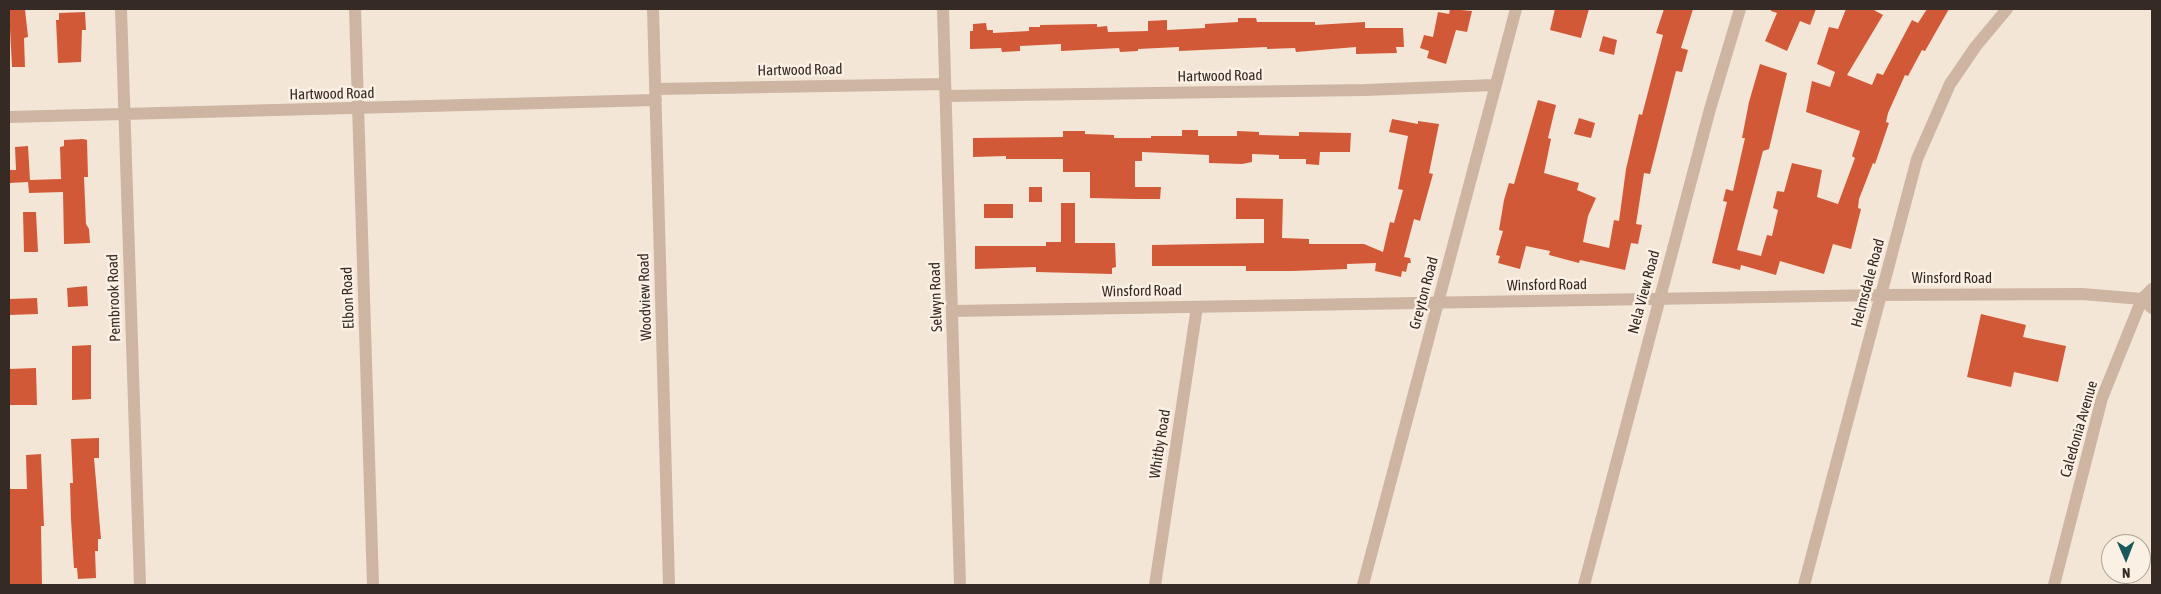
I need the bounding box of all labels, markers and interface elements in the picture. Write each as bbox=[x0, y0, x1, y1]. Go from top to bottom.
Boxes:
street label: Hartwood Road bbox=[757, 60, 843, 80]
street label: Hartwood Road bbox=[1177, 66, 1263, 86]
street label: Hartwood Road bbox=[289, 84, 375, 104]
street label: Helmsdale Road bbox=[1848, 237, 1888, 329]
street label: Nela View Road bbox=[1624, 248, 1664, 336]
street label: Woodview Road bbox=[634, 253, 656, 341]
street label: Pembrook Road bbox=[103, 254, 125, 342]
street label: Greyton Road bbox=[1406, 255, 1442, 331]
street label: Selwyn Road bbox=[926, 262, 946, 332]
street label: Elbon Road bbox=[338, 266, 358, 330]
street label: Winsford Road bbox=[1912, 269, 1992, 287]
street label: Winsford Road bbox=[1507, 275, 1587, 295]
street label: Winsford Road bbox=[1102, 281, 1182, 301]
street label: Caledonia Avenue bbox=[2057, 379, 2101, 479]
street label: Whitby Road bbox=[1146, 408, 1174, 480]
north arrow bbox=[2101, 534, 2151, 584]
text: N bbox=[2122, 565, 2131, 581]

